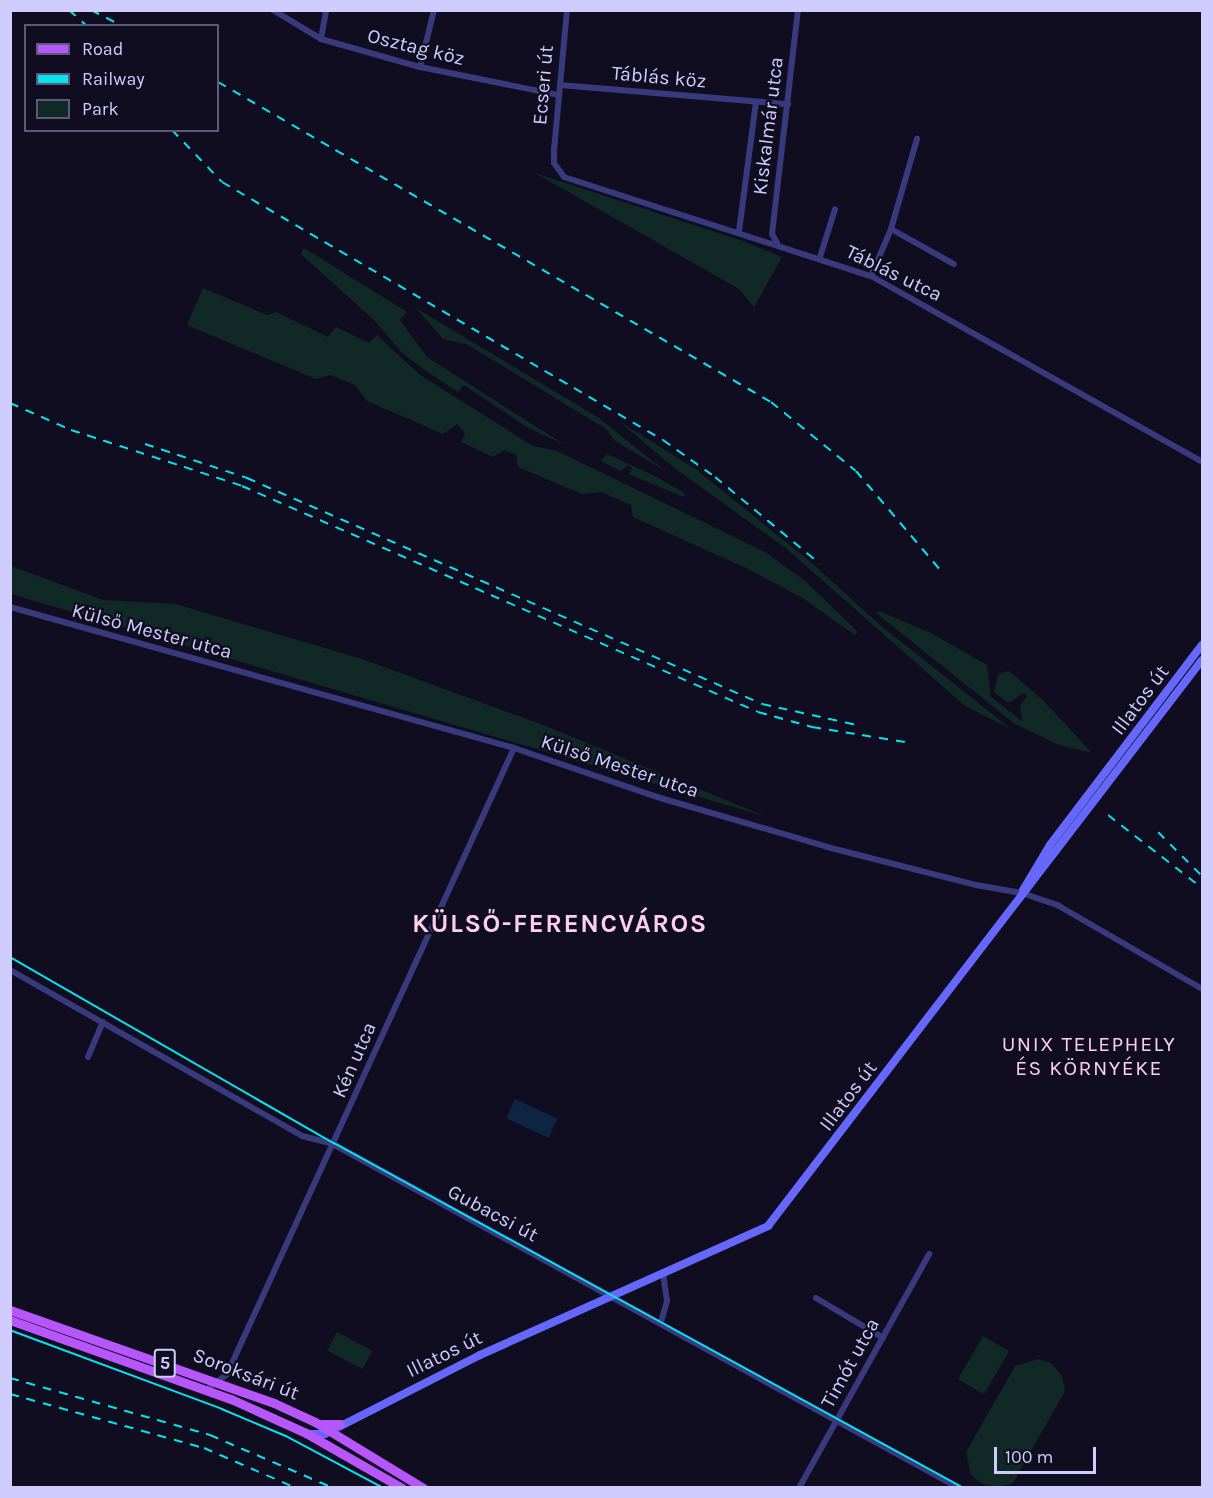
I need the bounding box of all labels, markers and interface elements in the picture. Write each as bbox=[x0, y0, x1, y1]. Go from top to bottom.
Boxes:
street label: Osztag köz bbox=[365, 23, 467, 71]
legend bbox=[24, 24, 219, 132]
text: Road bbox=[82, 38, 123, 60]
street label: Ecseri út bbox=[528, 44, 558, 126]
street label: Kiskalmár utca bbox=[748, 55, 788, 197]
street label: Táblás köz bbox=[611, 61, 707, 93]
text: Railway bbox=[82, 68, 145, 90]
text: Park bbox=[82, 98, 119, 120]
street label: Táblás utca bbox=[842, 239, 946, 307]
street label: Külső Mester utca bbox=[69, 598, 235, 664]
street label: Illatos út bbox=[1106, 660, 1174, 740]
street label: Külső Mester utca bbox=[538, 729, 702, 803]
district label: KÜLSŐ-FERENCVÁROS bbox=[412, 908, 708, 940]
street label: Kén utca bbox=[327, 1018, 381, 1102]
district label: UNIX TELEPHELY ÉS KÖRNYÉKE bbox=[1002, 1031, 1176, 1081]
street label: Illatos út bbox=[814, 1056, 882, 1136]
street label: Gubacsi út bbox=[444, 1179, 542, 1247]
street label: Timót utca bbox=[816, 1314, 884, 1412]
street label: Illatos út bbox=[402, 1325, 486, 1383]
street label: Soroksári út bbox=[190, 1343, 302, 1405]
road number: 5 bbox=[153, 1348, 177, 1378]
scale bar bbox=[997, 1435, 1099, 1473]
text: 100 m bbox=[1005, 1446, 1053, 1468]

